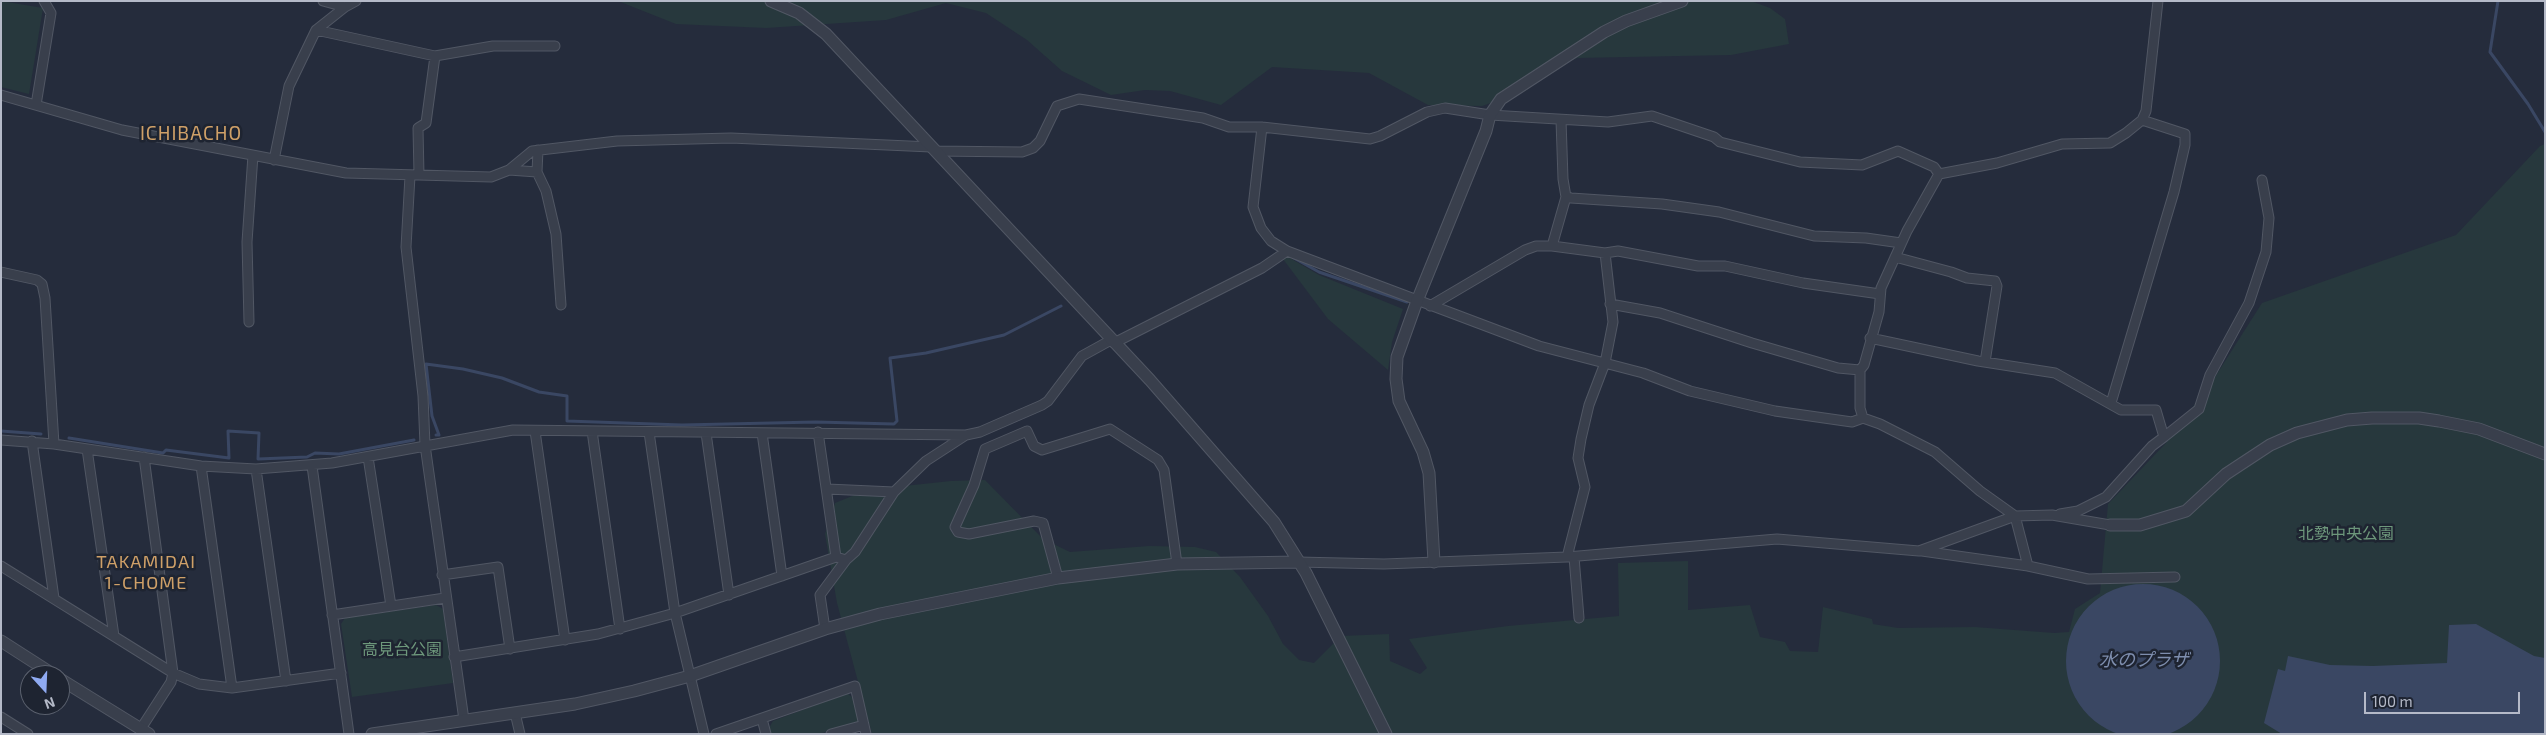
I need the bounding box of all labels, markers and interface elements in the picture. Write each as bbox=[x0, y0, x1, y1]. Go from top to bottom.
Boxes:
district label: ICHIBACHO bbox=[139, 123, 243, 145]
park label: 北勢中央公園 bbox=[2298, 524, 2394, 544]
district label: TAKAMIDAI 1-CHOME bbox=[95, 551, 197, 594]
park label: 高見台公園 bbox=[362, 640, 442, 660]
water label: 水のプラザ bbox=[2099, 649, 2189, 671]
north arrow bbox=[20, 665, 70, 715]
scale bar bbox=[2366, 682, 2522, 714]
text: 100 m bbox=[2372, 692, 2413, 710]
text: N bbox=[42, 694, 58, 713]

